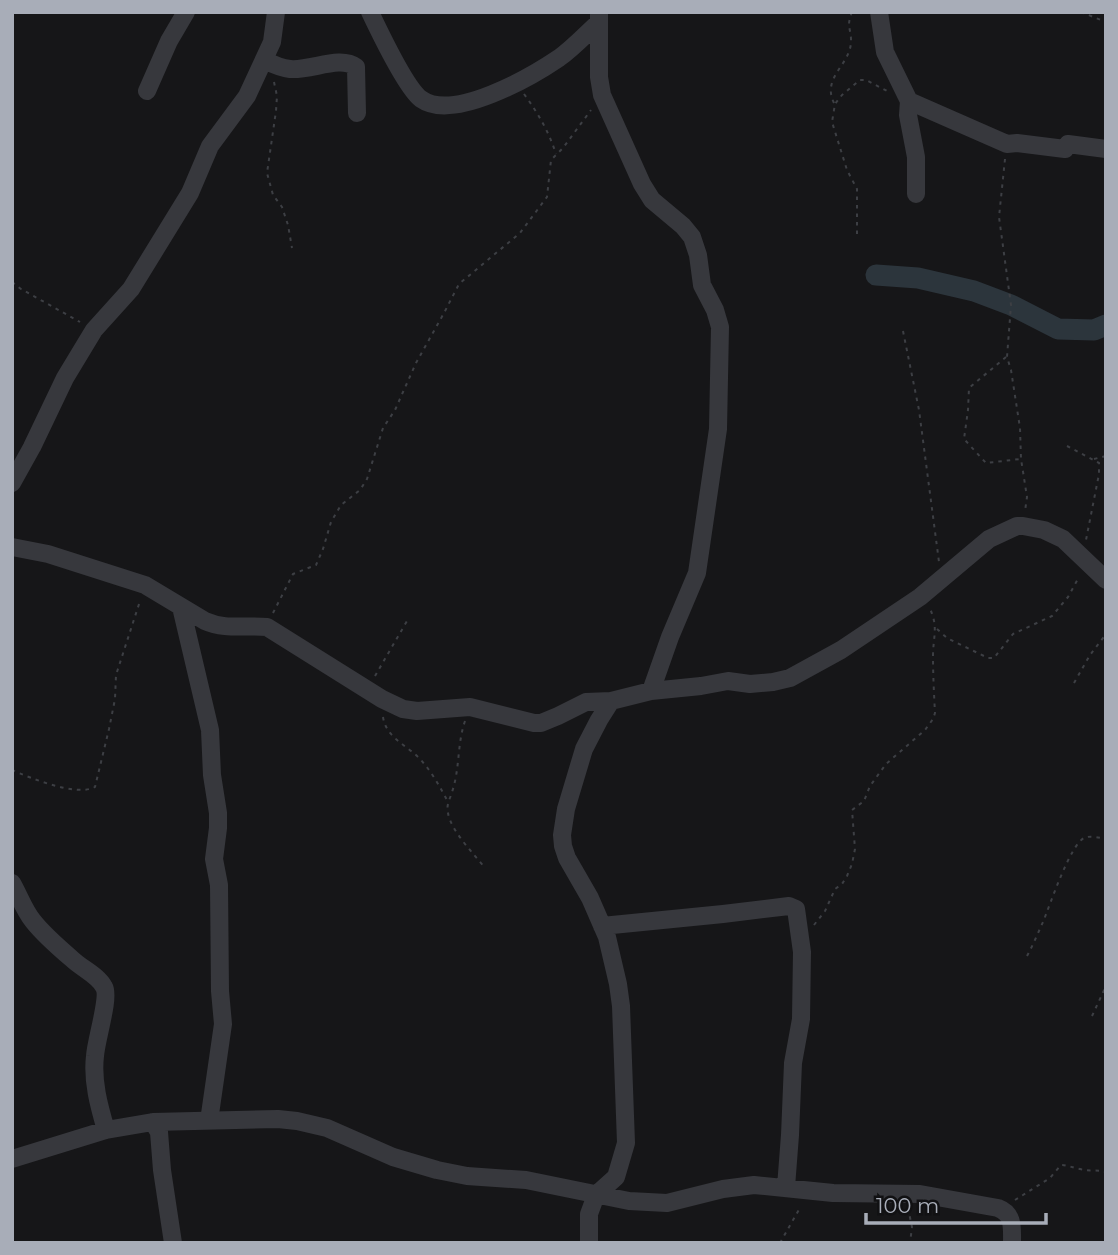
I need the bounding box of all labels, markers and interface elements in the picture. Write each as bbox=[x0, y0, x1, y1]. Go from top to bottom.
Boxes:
scale bar bbox=[866, 1182, 1046, 1226]
text: 100 m bbox=[876, 1193, 939, 1218]

